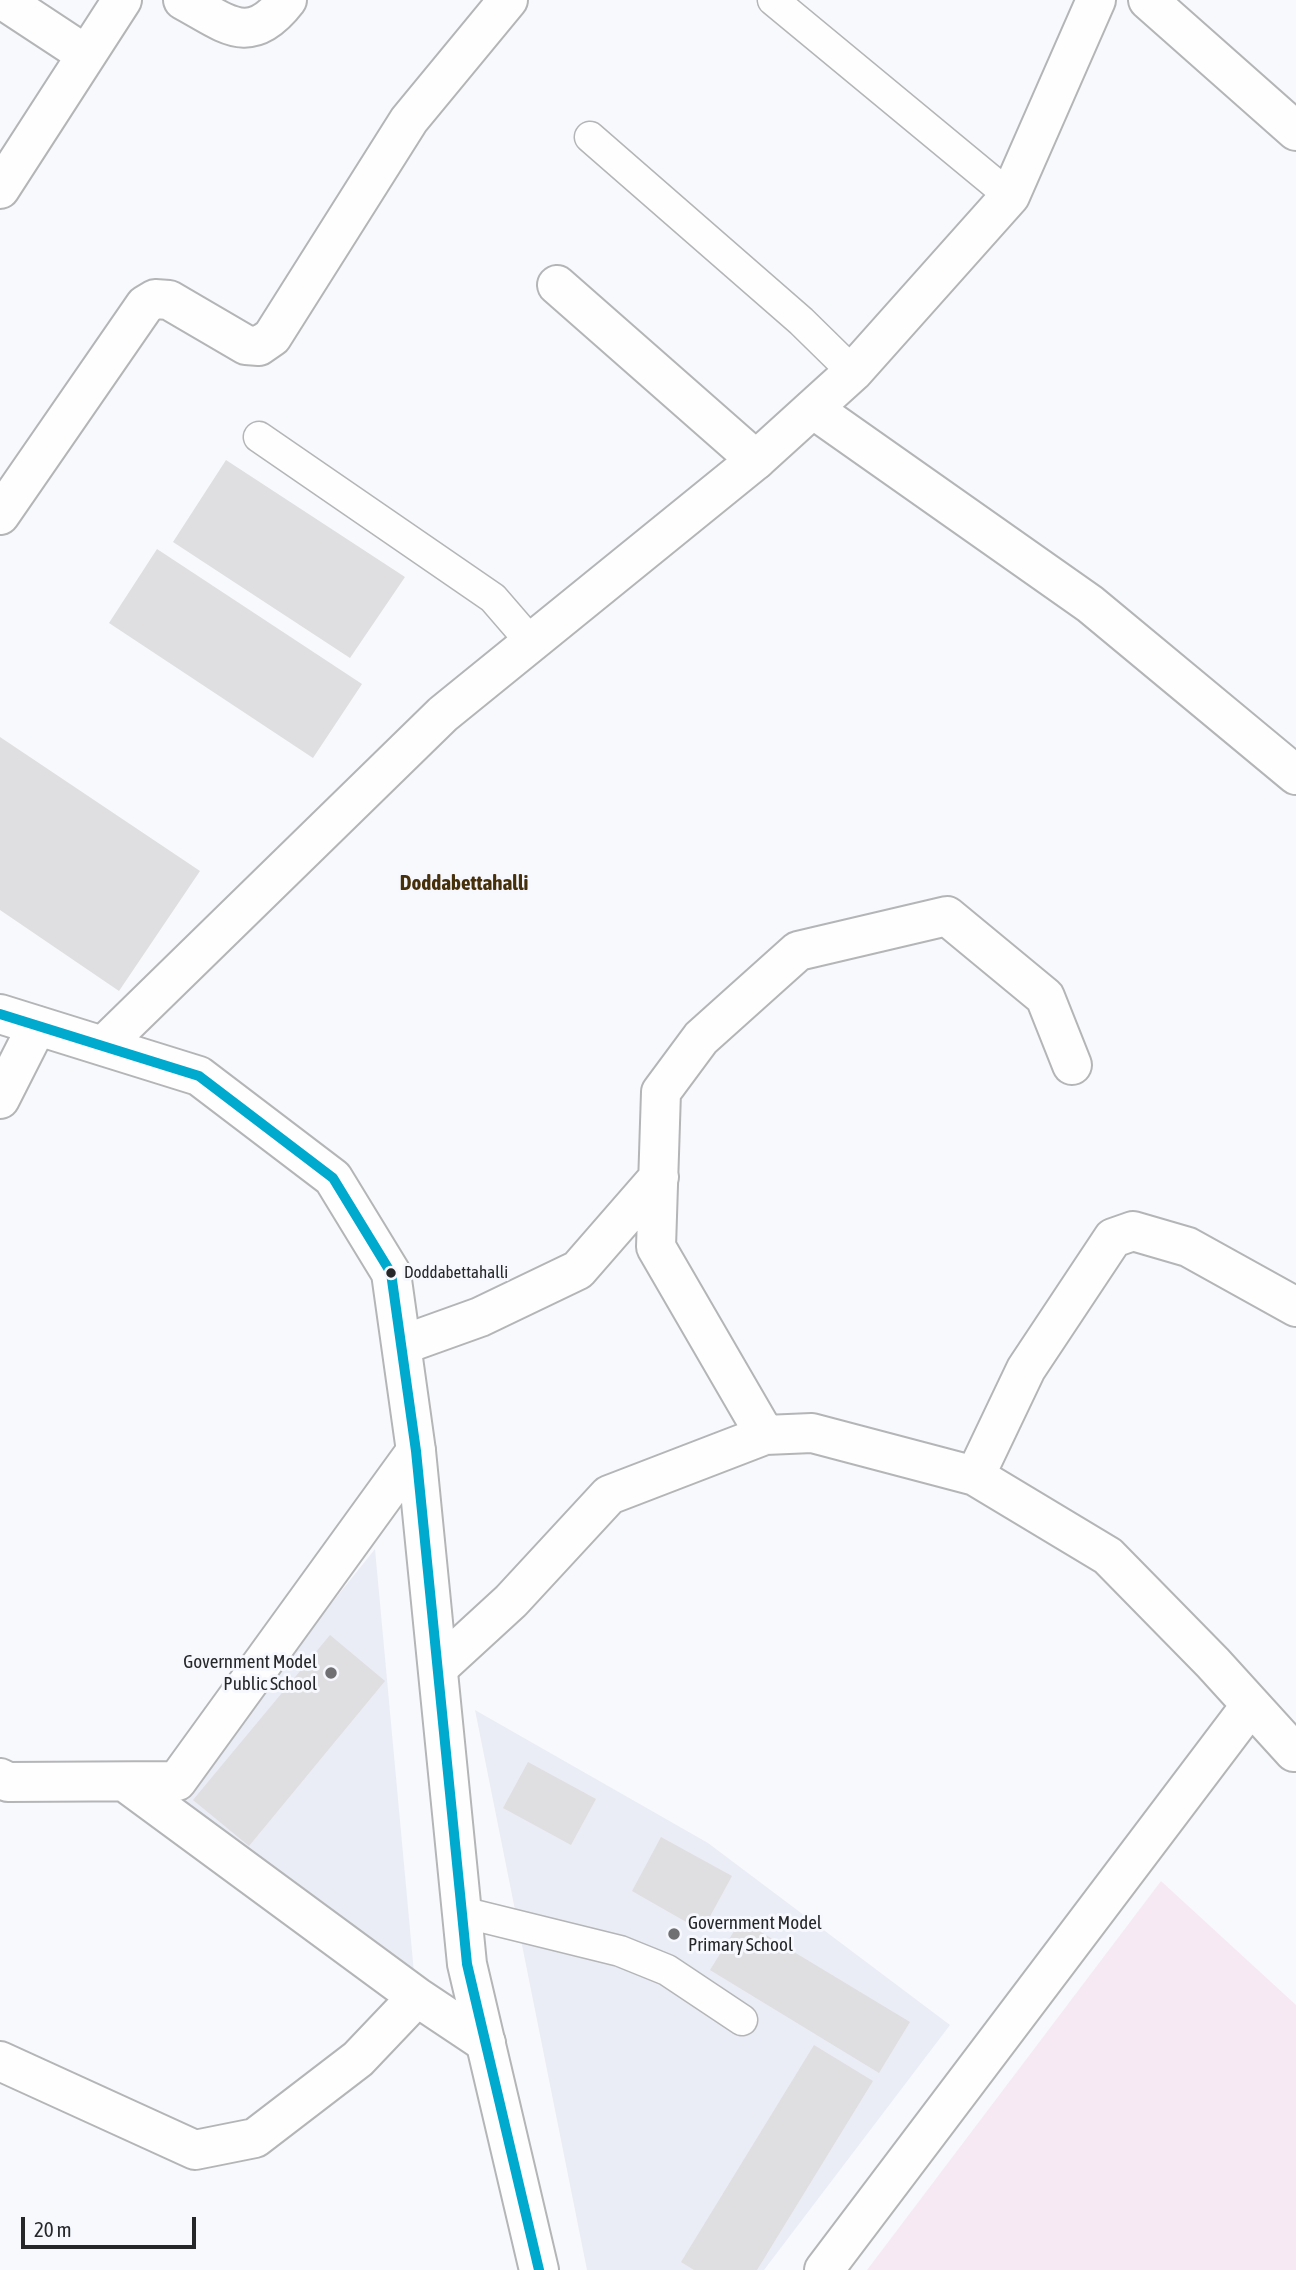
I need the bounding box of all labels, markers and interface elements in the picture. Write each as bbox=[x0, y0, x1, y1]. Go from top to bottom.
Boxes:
district label: Doddabettahalli bbox=[400, 870, 528, 896]
place label: Doddabettahalli bbox=[404, 1263, 508, 1283]
marker: Doddabettahalli bbox=[384, 1266, 398, 1280]
place label: Government Model Public School bbox=[183, 1651, 317, 1695]
marker: Government Model Public School bbox=[323, 1665, 339, 1681]
place label: Government Model Primary School bbox=[688, 1912, 822, 1956]
marker: Government Model Primary School bbox=[666, 1926, 682, 1942]
scale bar bbox=[24, 2204, 200, 2248]
text: 20 m bbox=[34, 2217, 72, 2241]

